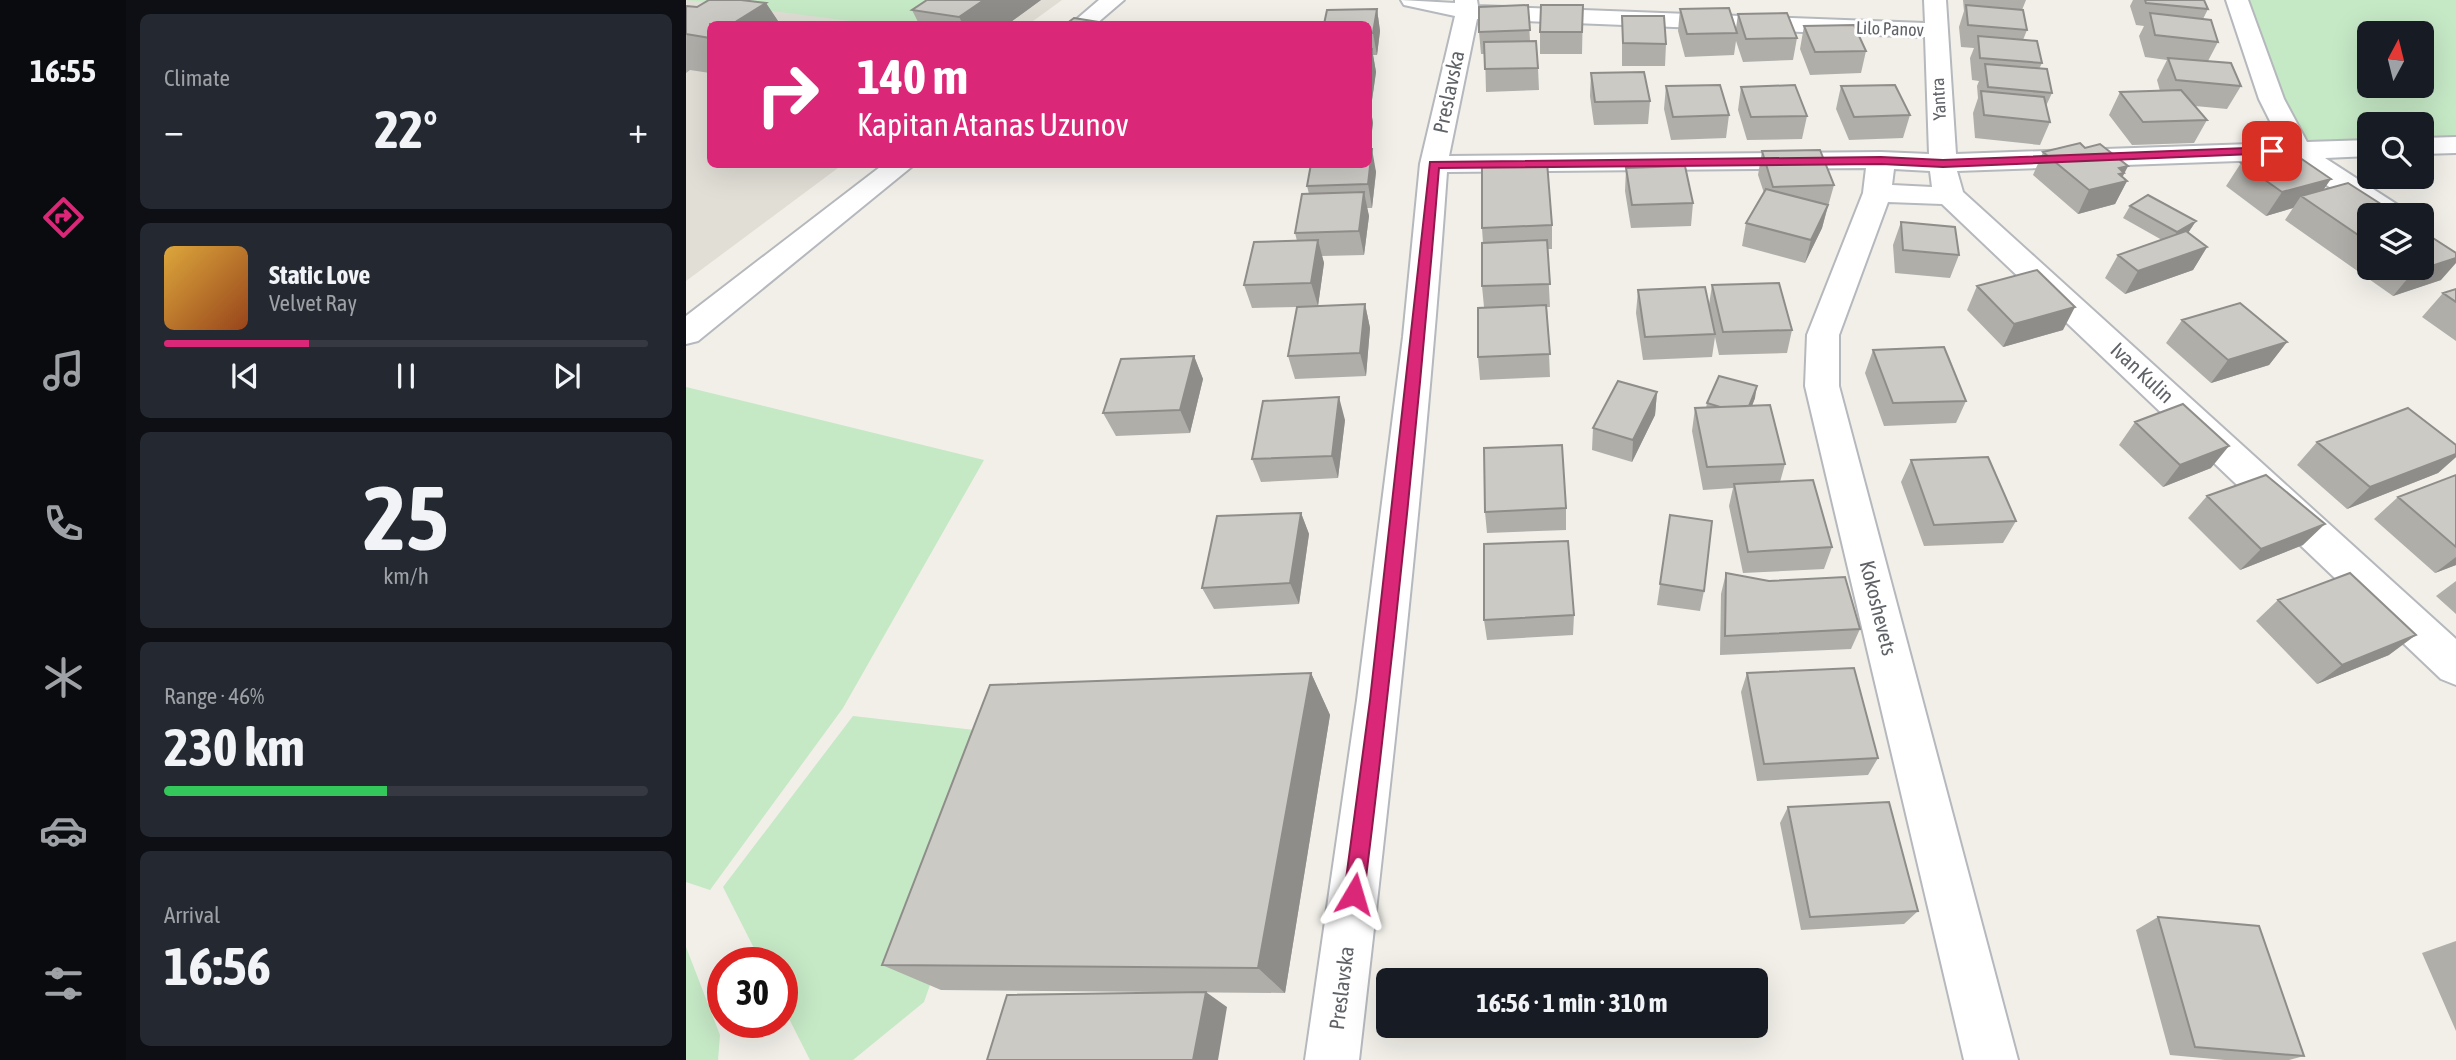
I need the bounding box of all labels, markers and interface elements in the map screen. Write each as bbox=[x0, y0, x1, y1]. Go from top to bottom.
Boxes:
street label: Lilo Panov bbox=[1856, 17, 1924, 40]
north arrow bbox=[2357, 21, 2434, 98]
map controls bbox=[2357, 21, 2434, 280]
text: 140 m bbox=[857, 48, 968, 104]
street label: Preslavska bbox=[1428, 48, 1468, 135]
icon: right bbox=[742, 49, 833, 140]
text: 16:55 bbox=[30, 52, 96, 89]
text: Climate bbox=[164, 65, 230, 91]
street label: Yantra bbox=[1927, 77, 1950, 121]
text: 22° bbox=[374, 99, 438, 159]
text: Kapitan Atanas Uzunov bbox=[857, 106, 1129, 143]
text: − bbox=[164, 108, 184, 151]
text: + bbox=[628, 108, 648, 151]
button: search bbox=[2357, 112, 2434, 189]
pin bbox=[2242, 121, 2302, 181]
icon: arrive bbox=[2253, 132, 2291, 170]
icon: directions bbox=[39, 193, 88, 242]
button: layers bbox=[2357, 203, 2434, 280]
text: Static Love bbox=[269, 260, 370, 290]
text: Velvet Ray bbox=[269, 290, 357, 316]
street label: Ivan Kulin bbox=[2106, 337, 2179, 407]
icon: music bbox=[39, 346, 88, 395]
icon: previous bbox=[226, 357, 264, 395]
icon: pause bbox=[387, 357, 425, 395]
icon: next bbox=[548, 357, 586, 395]
text: 25 bbox=[363, 465, 449, 569]
icon: phone bbox=[39, 499, 88, 548]
street label: Kokoshevets bbox=[1856, 558, 1902, 658]
text: km/h bbox=[383, 563, 429, 589]
icon: climate bbox=[39, 653, 88, 702]
text: Range · 46% bbox=[164, 683, 264, 709]
text: 230 km bbox=[164, 717, 305, 777]
icon: car bbox=[39, 806, 88, 855]
position arrow bbox=[1317, 857, 1391, 931]
text: Arrival bbox=[164, 902, 220, 928]
text: 16:56 bbox=[164, 936, 271, 996]
street label: Preslavska bbox=[1324, 945, 1358, 1031]
speed limit sign: 30 bbox=[707, 947, 798, 1038]
icon: filters bbox=[39, 959, 88, 1008]
text: 16:56 · 1 min · 310 m bbox=[1477, 988, 1667, 1018]

